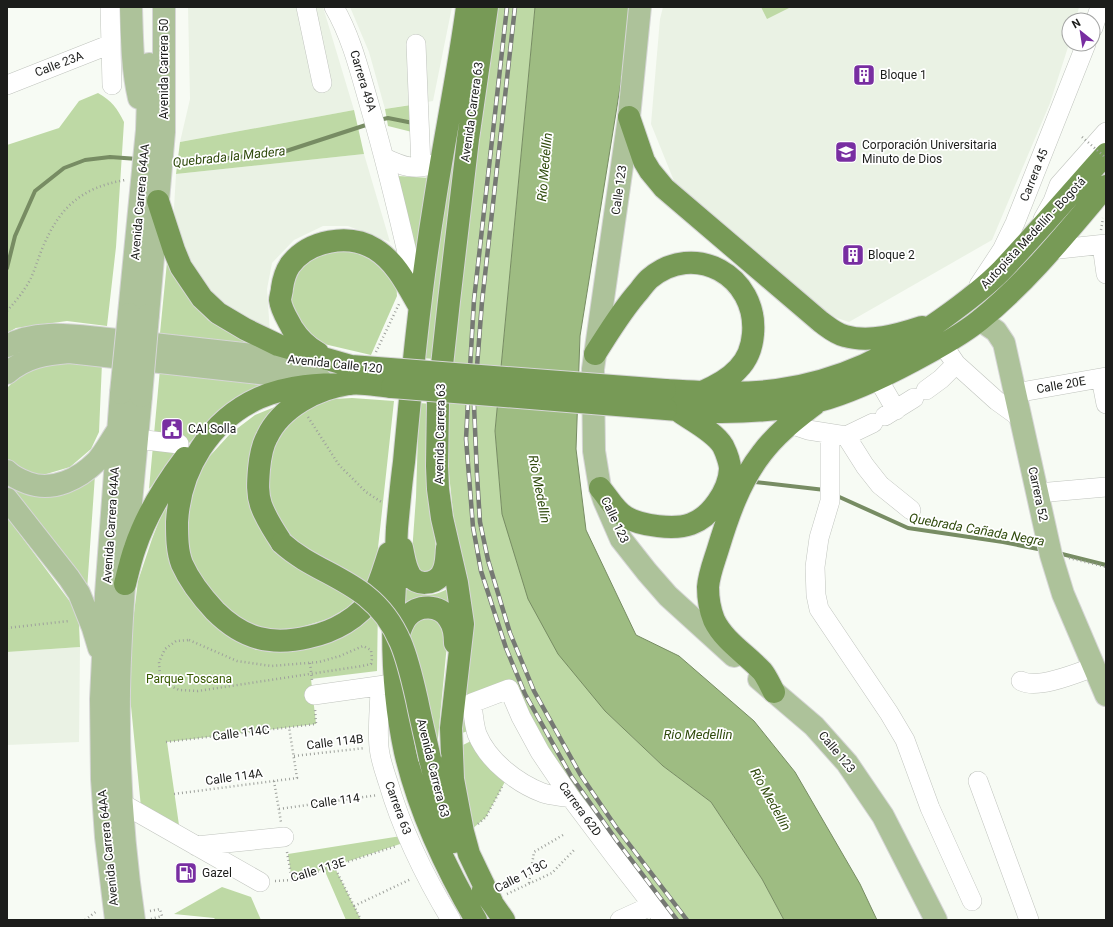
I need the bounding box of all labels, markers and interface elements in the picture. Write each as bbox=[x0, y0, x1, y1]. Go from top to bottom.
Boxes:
north arrow bbox=[1061, 12, 1101, 52]
text: N bbox=[1070, 16, 1083, 31]
street label: Avenida Carrera 50 bbox=[157, 18, 171, 120]
street label: Calle 23A bbox=[33, 48, 85, 80]
street label: Carrera 49A bbox=[347, 49, 379, 114]
street label: Avenida Carrera 63 bbox=[458, 61, 486, 163]
building icon: Bloque 1 bbox=[851, 62, 877, 88]
place label: Bloque 1 bbox=[880, 68, 927, 82]
water label: Río Medellín bbox=[534, 132, 555, 202]
place label: Corporación Universitaria Minuto de Dios bbox=[862, 138, 997, 166]
school or university icon: Corporación Universitaria Minuto de Dios bbox=[833, 139, 859, 165]
street label: Avenida Carrera 64AA bbox=[128, 143, 152, 261]
water label: Quebrada la Madera bbox=[172, 143, 286, 170]
street label: Carrera 45 bbox=[1017, 146, 1051, 203]
street label: Calle 123 bbox=[609, 164, 629, 216]
street label: Autopista Medellín - Bogotá bbox=[978, 174, 1088, 292]
building icon: Bloque 2 bbox=[840, 242, 866, 268]
place label: Bloque 2 bbox=[868, 248, 915, 262]
street label: Avenida Calle 120 bbox=[287, 352, 383, 376]
street label: Calle 20E bbox=[1035, 374, 1087, 396]
street label: Avenida Carrera 63 bbox=[432, 383, 448, 485]
public building icon: CAI Solla bbox=[159, 416, 185, 442]
place label: CAI Solla bbox=[188, 422, 236, 436]
water label: Río Medellín bbox=[526, 454, 553, 524]
street label: Carrera 52 bbox=[1025, 465, 1051, 523]
street label: Avenida Carrera 64AA bbox=[100, 466, 122, 584]
street label: Calle 123 bbox=[598, 494, 632, 546]
water label: Quebrada Cañada Negra bbox=[908, 510, 1046, 549]
park label: Parque Toscana bbox=[146, 672, 232, 686]
street label: Avenida Carrera 63 bbox=[414, 717, 452, 819]
street label: Calle 114C bbox=[212, 723, 271, 743]
water label: Rio Medellin bbox=[664, 727, 732, 742]
street label: Calle 123 bbox=[816, 728, 858, 776]
street label: Calle 114B bbox=[306, 732, 364, 752]
water label: Río Medellín bbox=[747, 765, 794, 833]
street label: Calle 114A bbox=[205, 766, 264, 788]
street label: Carrera 62D bbox=[556, 779, 604, 839]
street label: Carrera 63 bbox=[382, 780, 414, 836]
street label: Avenida Carrera 64AA bbox=[95, 789, 121, 907]
street label: Calle 114 bbox=[309, 791, 361, 811]
street label: Calle 113E bbox=[289, 855, 347, 885]
street label: Calle 113C bbox=[492, 857, 550, 895]
fuel station icon: Gazel bbox=[173, 860, 199, 886]
place label: Gazel bbox=[202, 866, 232, 880]

